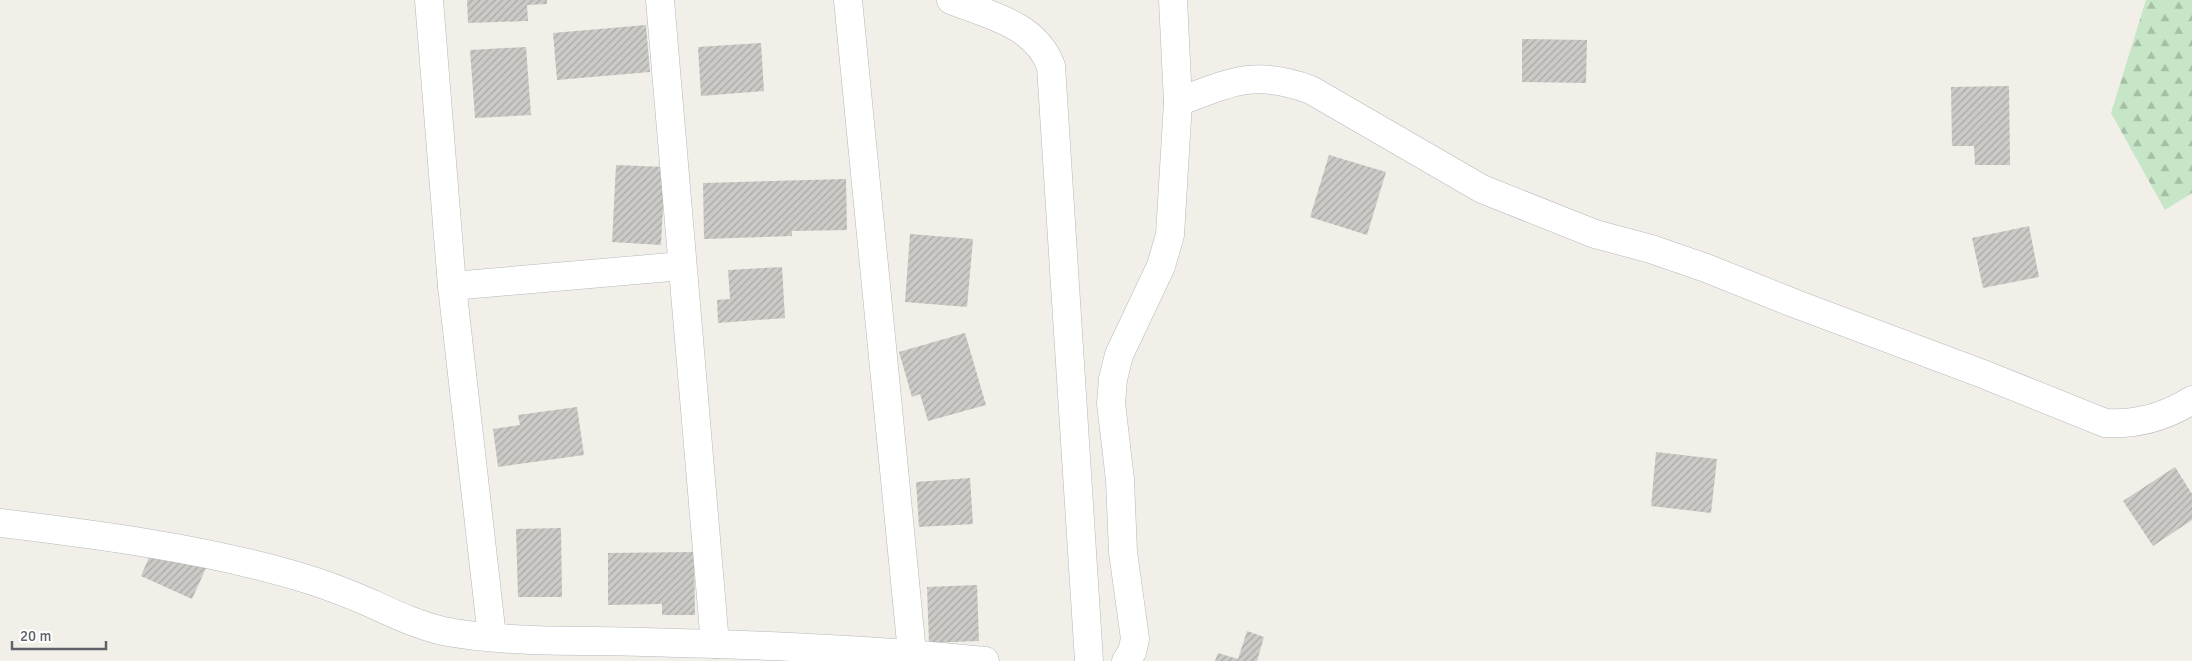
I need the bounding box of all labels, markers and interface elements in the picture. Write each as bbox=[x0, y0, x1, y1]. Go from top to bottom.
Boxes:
scale bar bbox=[12, 618, 106, 650]
text: 20 m bbox=[20, 627, 51, 645]

